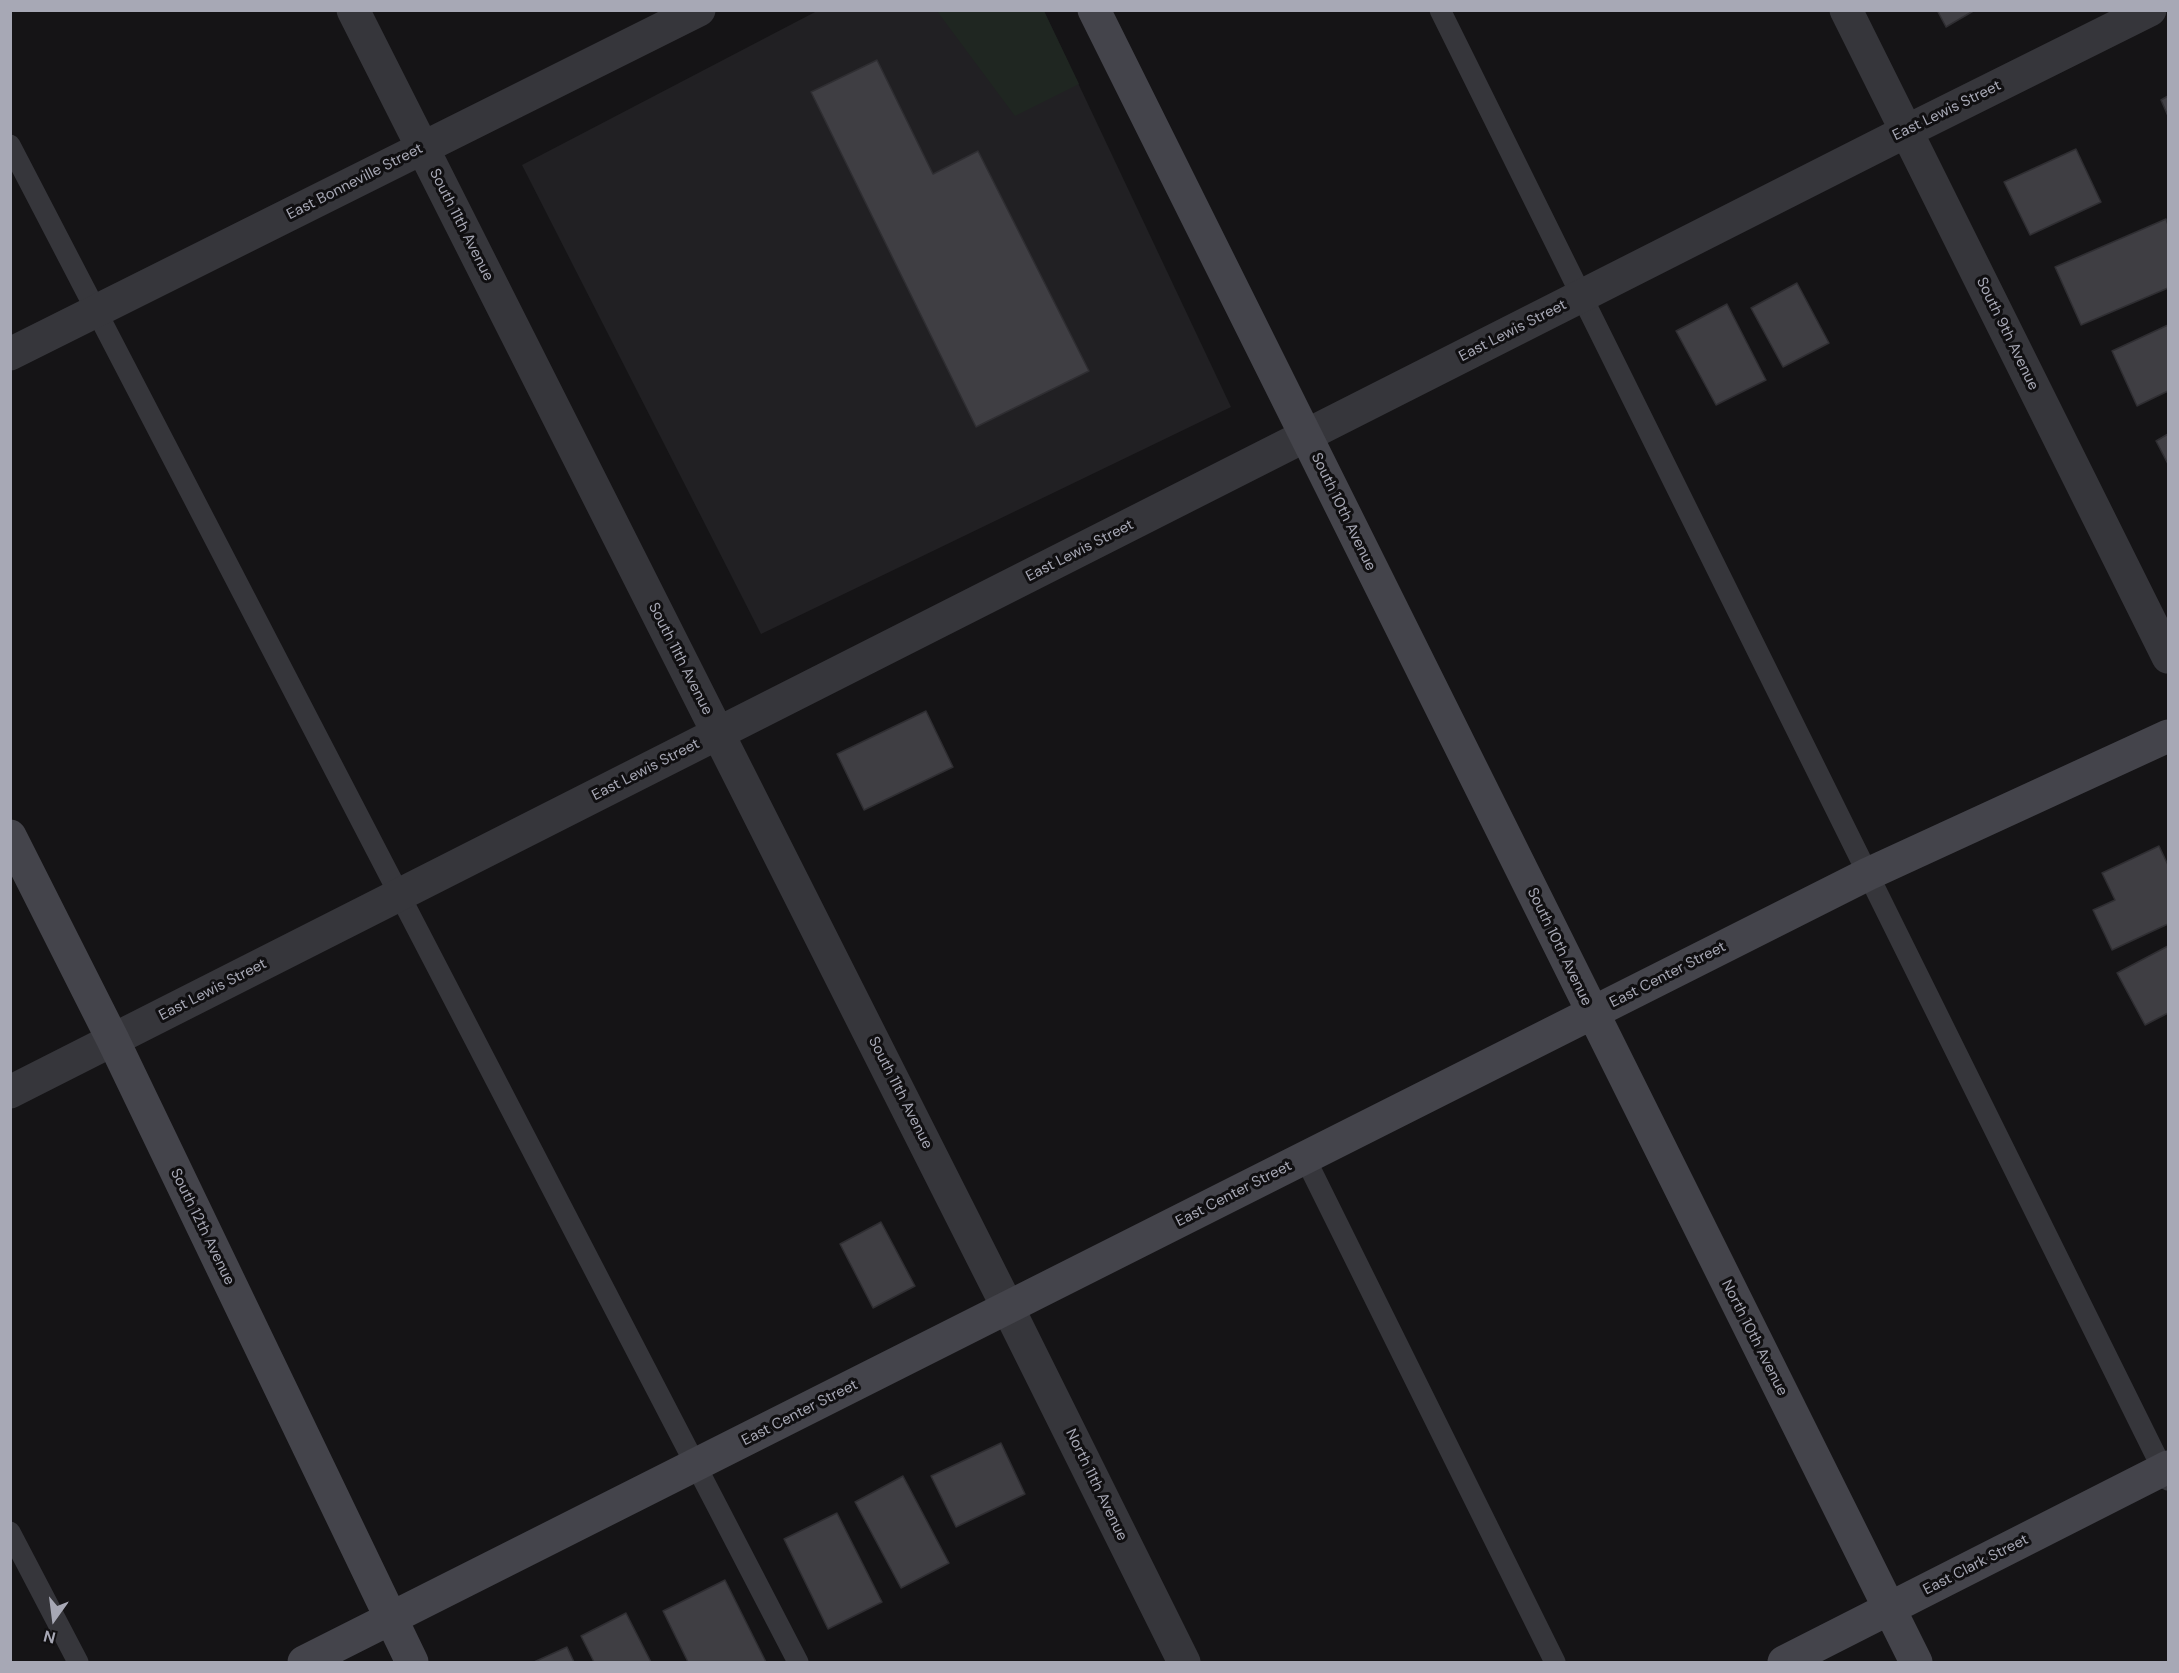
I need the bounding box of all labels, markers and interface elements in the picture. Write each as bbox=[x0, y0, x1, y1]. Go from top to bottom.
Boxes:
street label: East Lewis Street bbox=[1890, 77, 2004, 145]
street label: East Bonneville Street bbox=[284, 140, 426, 224]
street label: South 11th Avenue bbox=[425, 166, 497, 284]
street label: South 9th Avenue bbox=[1972, 275, 2042, 393]
street label: East Lewis Street bbox=[1456, 296, 1570, 366]
street label: South 10th Avenue bbox=[1307, 450, 1379, 574]
street label: East Lewis Street bbox=[1023, 516, 1137, 586]
street label: South 11th Avenue bbox=[644, 600, 716, 718]
street label: East Lewis Street bbox=[589, 735, 703, 805]
street label: South 10th Avenue bbox=[1523, 885, 1595, 1009]
street label: East Center Street bbox=[1607, 938, 1729, 1012]
street label: East Lewis Street bbox=[156, 955, 270, 1025]
street label: South 11th Avenue bbox=[864, 1034, 936, 1152]
street label: East Center Street bbox=[1173, 1157, 1295, 1231]
street label: South 12th Avenue bbox=[166, 1166, 238, 1288]
street label: North 10th Avenue bbox=[1717, 1277, 1791, 1399]
street label: East Center Street bbox=[739, 1376, 861, 1450]
street label: North 11th Avenue bbox=[1061, 1426, 1131, 1544]
street label: East Clark Street bbox=[1920, 1531, 2032, 1599]
north arrow bbox=[24, 1589, 84, 1649]
text: N bbox=[41, 1625, 58, 1649]

